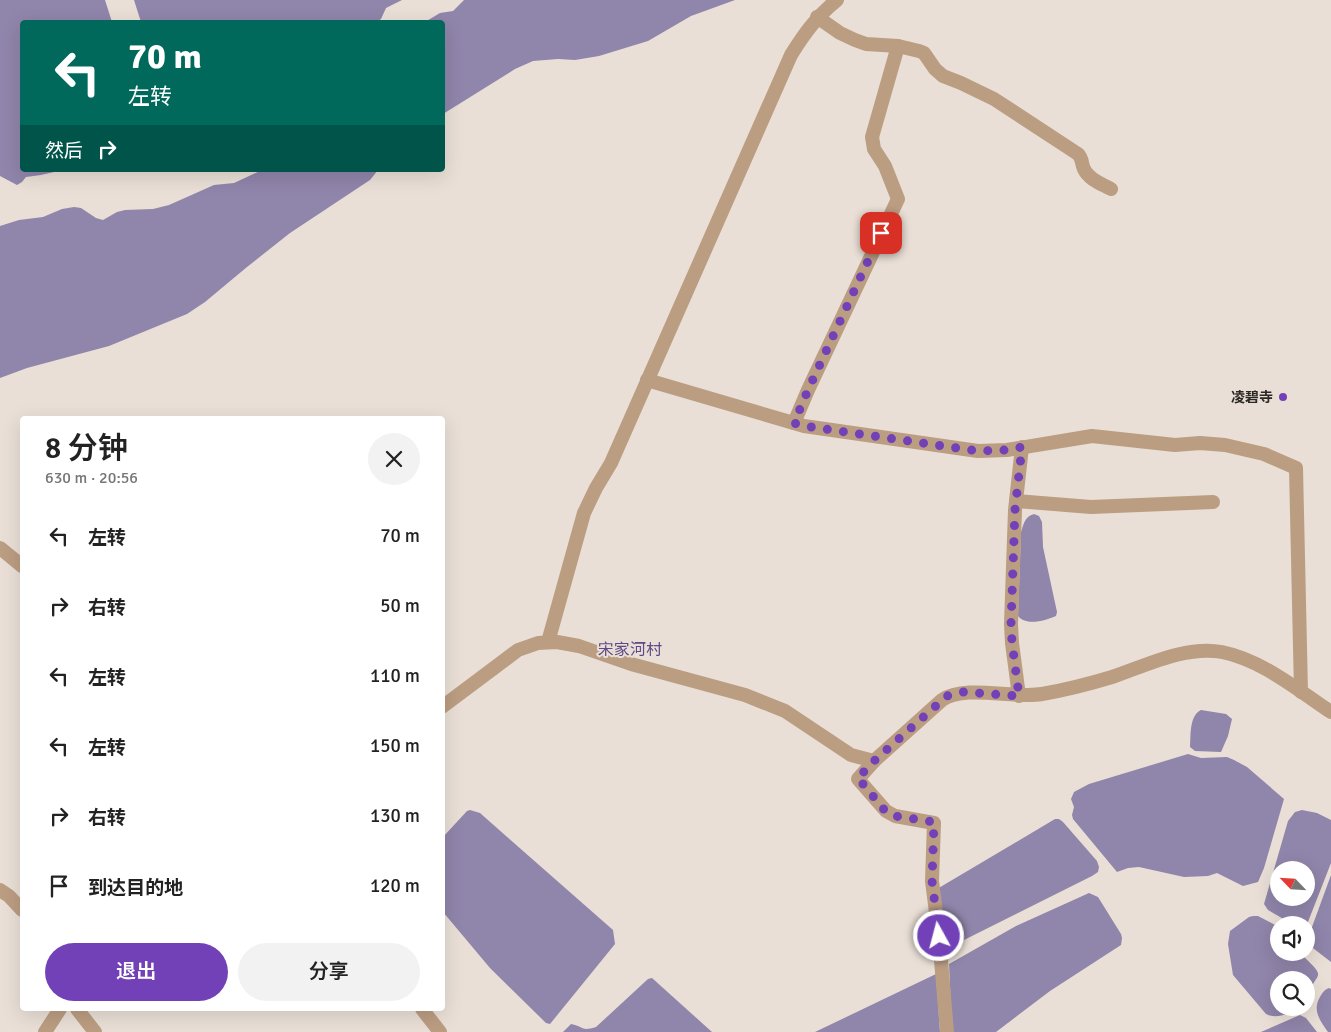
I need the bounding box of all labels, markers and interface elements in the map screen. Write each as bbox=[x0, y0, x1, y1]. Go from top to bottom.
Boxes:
text: 70 m bbox=[128, 35, 202, 78]
icon: left bbox=[45, 40, 110, 105]
text: 左转 bbox=[128, 83, 172, 110]
icon: right bbox=[93, 135, 121, 163]
text: 然后 bbox=[45, 139, 83, 163]
pin bbox=[860, 212, 902, 254]
icon: arrive bbox=[867, 219, 895, 247]
place label: 凌碧寺 bbox=[1231, 389, 1273, 406]
marker: 凌碧寺 bbox=[1277, 391, 1289, 403]
text: 8 分钟 bbox=[45, 430, 128, 467]
button: close bbox=[368, 433, 420, 485]
text: 630 m · 20:56 bbox=[45, 468, 138, 488]
icon: left bbox=[45, 522, 73, 550]
text: 70 m bbox=[380, 524, 420, 548]
text: 左转 bbox=[88, 526, 126, 550]
icon: right bbox=[45, 592, 73, 620]
text: 50 m bbox=[380, 594, 420, 618]
text: 右转 bbox=[88, 596, 126, 620]
district label: 宋家河村 bbox=[598, 640, 662, 660]
icon: left bbox=[45, 662, 73, 690]
text: 110 m bbox=[370, 664, 420, 688]
text: 左转 bbox=[88, 666, 126, 690]
icon: left bbox=[45, 732, 73, 760]
text: 150 m bbox=[370, 734, 420, 758]
text: 左转 bbox=[88, 736, 126, 760]
icon: right bbox=[45, 802, 73, 830]
text: 130 m bbox=[370, 804, 420, 828]
text: 右转 bbox=[88, 806, 126, 830]
north arrow bbox=[1270, 861, 1315, 906]
map controls bbox=[1270, 861, 1315, 1016]
icon: arrive bbox=[45, 872, 73, 900]
text: 120 m bbox=[370, 874, 420, 898]
text: 到达目的地 bbox=[88, 876, 183, 900]
position arrow bbox=[912, 909, 964, 961]
button: sound bbox=[1270, 916, 1315, 961]
button: 退出 bbox=[45, 943, 228, 1001]
button: 分享 bbox=[238, 943, 420, 1001]
button: search bbox=[1270, 971, 1315, 1016]

